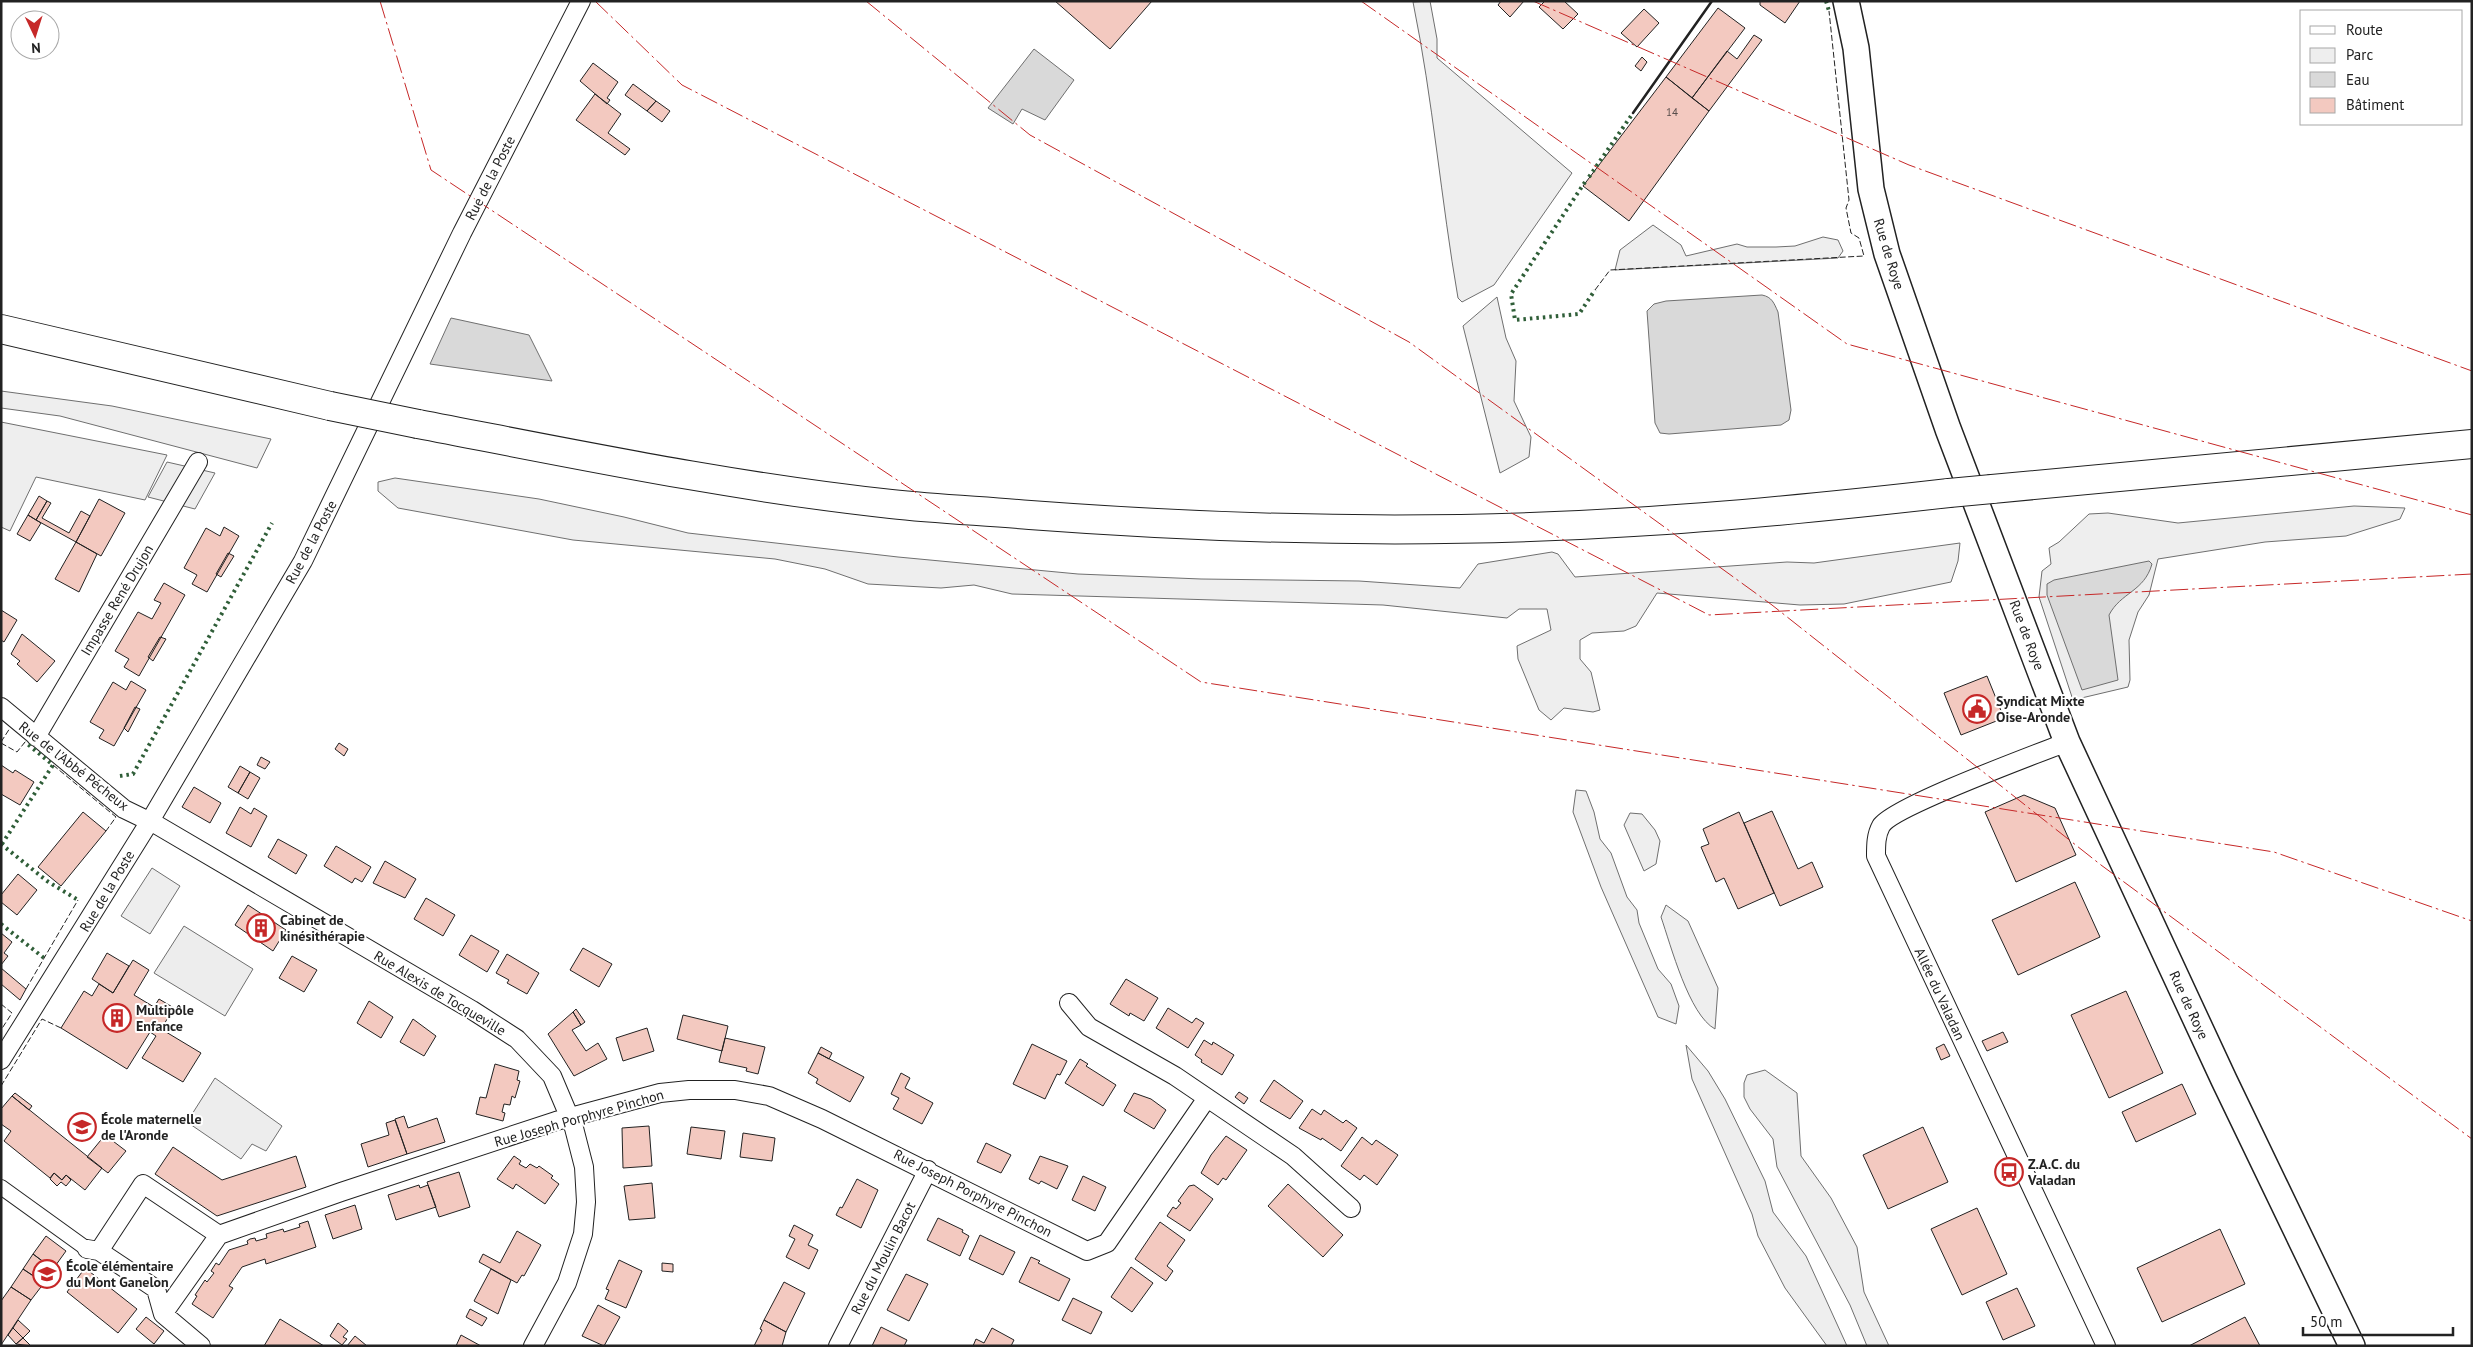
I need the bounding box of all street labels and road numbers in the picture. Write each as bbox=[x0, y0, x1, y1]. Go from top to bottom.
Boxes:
street label: Rue de la Poste bbox=[461, 133, 519, 223]
street label: Rue de Roye bbox=[1870, 216, 1908, 292]
street label: Rue de la Poste bbox=[281, 497, 341, 587]
street label: Impasse René Drujon bbox=[77, 541, 157, 659]
street label: Rue de Roye bbox=[2005, 597, 2049, 673]
street label: Rue de l'Abbé Pécheux bbox=[15, 717, 133, 815]
street label: Rue de la Poste bbox=[76, 847, 138, 935]
street label: Allée du Valadan bbox=[1911, 945, 1969, 1043]
street label: Rue Alexis de Tocqueville bbox=[371, 946, 509, 1040]
street label: Rue de Roye bbox=[2165, 968, 2213, 1042]
street label: Rue Joseph Porphyre Pinchon bbox=[492, 1085, 666, 1151]
street label: Rue Joseph Porphyre Pinchon bbox=[891, 1145, 1055, 1241]
street label: Rue du Moulin Bacot bbox=[847, 1198, 919, 1317]

